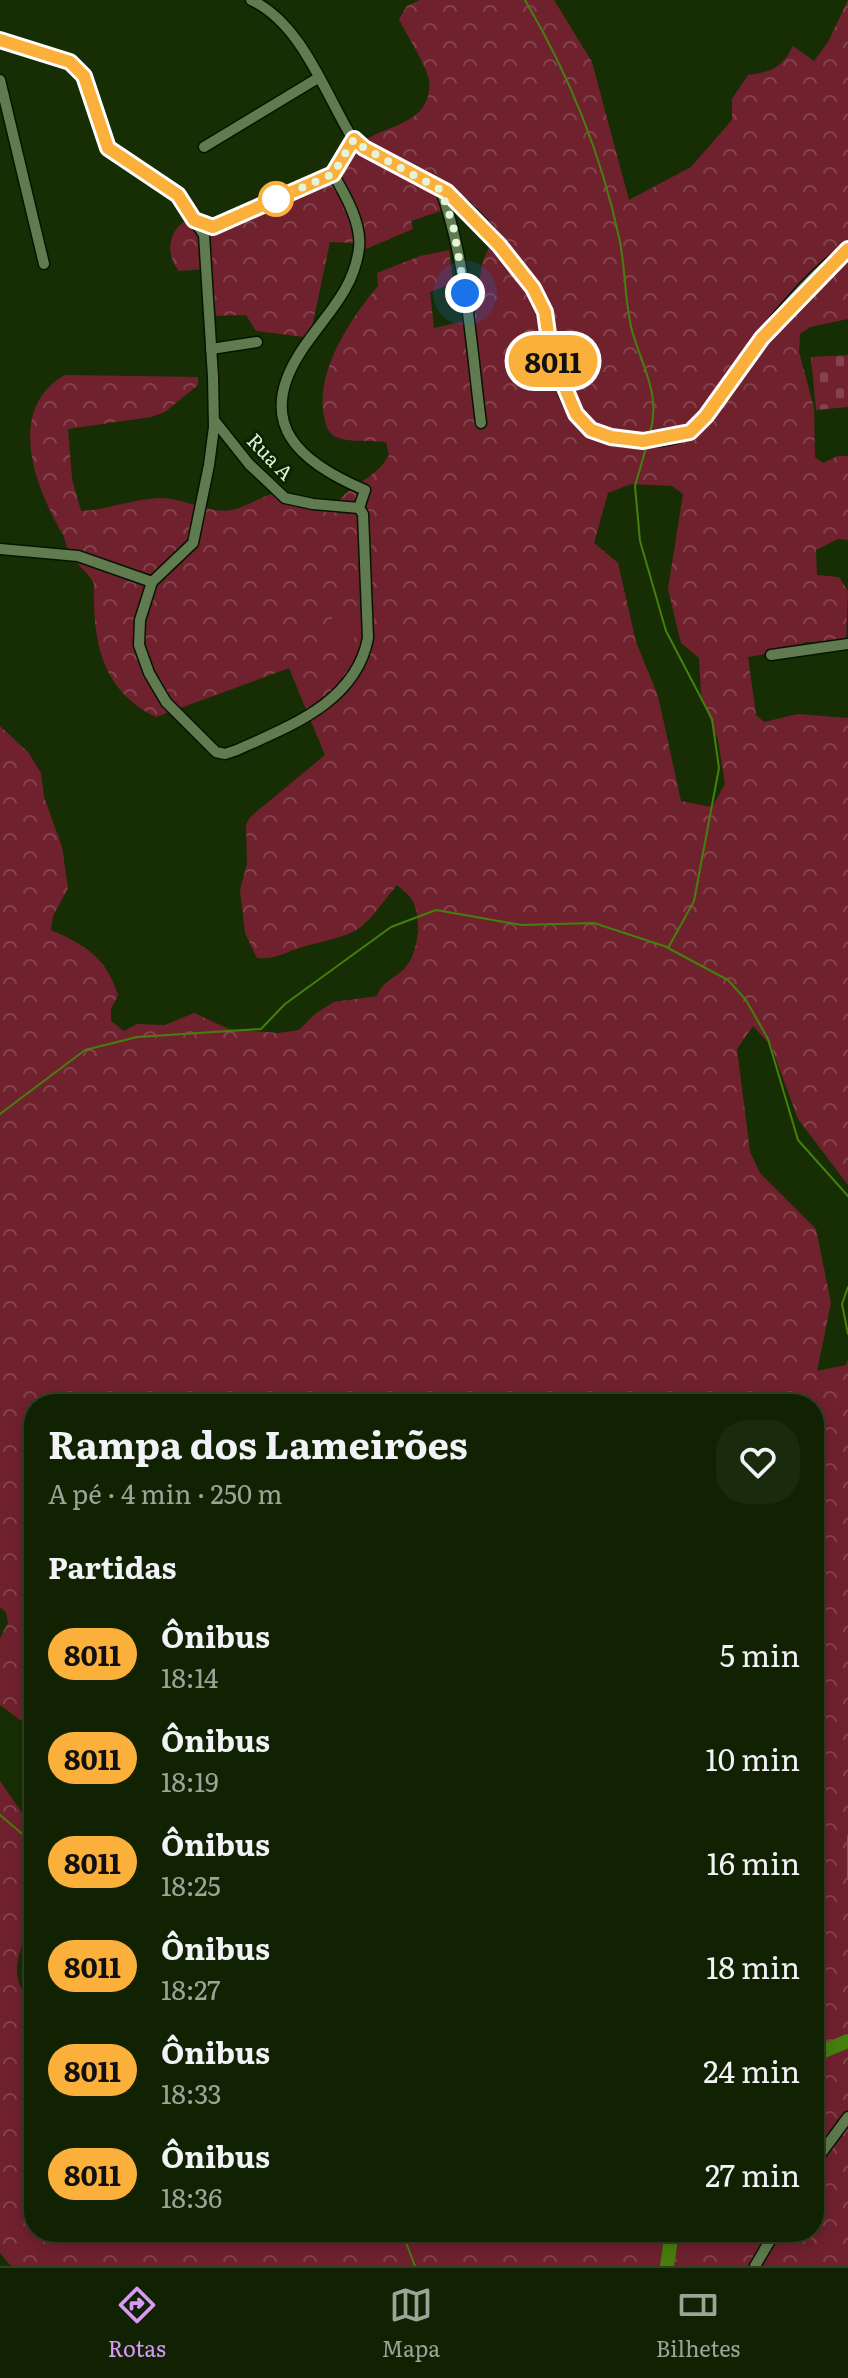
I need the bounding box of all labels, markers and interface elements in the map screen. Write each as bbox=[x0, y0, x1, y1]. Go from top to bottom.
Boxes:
unlabelled marker bbox=[259, 182, 293, 216]
your location bbox=[445, 273, 485, 313]
line badge: 8011 bbox=[497, 335, 609, 387]
text: 8011 bbox=[525, 340, 581, 382]
street label: Rua A bbox=[241, 425, 302, 486]
text: Rampa dos Lameirões bbox=[48, 1414, 468, 1471]
button: heart bbox=[716, 1420, 800, 1504]
text: A pé · 4 min · 250 m bbox=[48, 1473, 282, 1512]
text: Partidas bbox=[48, 1544, 177, 1588]
text: Ônibus bbox=[161, 1613, 270, 1657]
text: 5 min bbox=[720, 1632, 800, 1676]
text: 8011 bbox=[64, 1633, 121, 1675]
text: 18:14 bbox=[161, 1657, 218, 1696]
text: Ônibus bbox=[161, 1717, 270, 1761]
text: 10 min bbox=[706, 1736, 800, 1780]
text: 8011 bbox=[64, 1737, 121, 1779]
text: 18:19 bbox=[161, 1761, 219, 1800]
text: Ônibus bbox=[161, 1821, 270, 1865]
text: 16 min bbox=[707, 1840, 800, 1884]
text: 8011 bbox=[64, 1841, 121, 1883]
text: 18:25 bbox=[161, 1865, 221, 1904]
text: Ônibus bbox=[161, 1925, 270, 1969]
text: 18 min bbox=[706, 1944, 800, 1988]
text: 8011 bbox=[64, 1945, 121, 1987]
text: 18:27 bbox=[161, 1969, 220, 2008]
text: Ônibus bbox=[161, 2029, 270, 2073]
text: 24 min bbox=[703, 2048, 800, 2092]
text: 8011 bbox=[64, 2049, 121, 2091]
text: 18:33 bbox=[161, 2073, 222, 2112]
text: Ônibus bbox=[161, 2133, 270, 2177]
text: 27 min bbox=[705, 2152, 800, 2196]
text: 8011 bbox=[64, 2153, 121, 2195]
text: 18:36 bbox=[161, 2177, 222, 2216]
tab: Rotas bbox=[108, 2283, 166, 2364]
tab: Mapa bbox=[381, 2283, 440, 2364]
tab: Bilhetes bbox=[656, 2283, 740, 2364]

